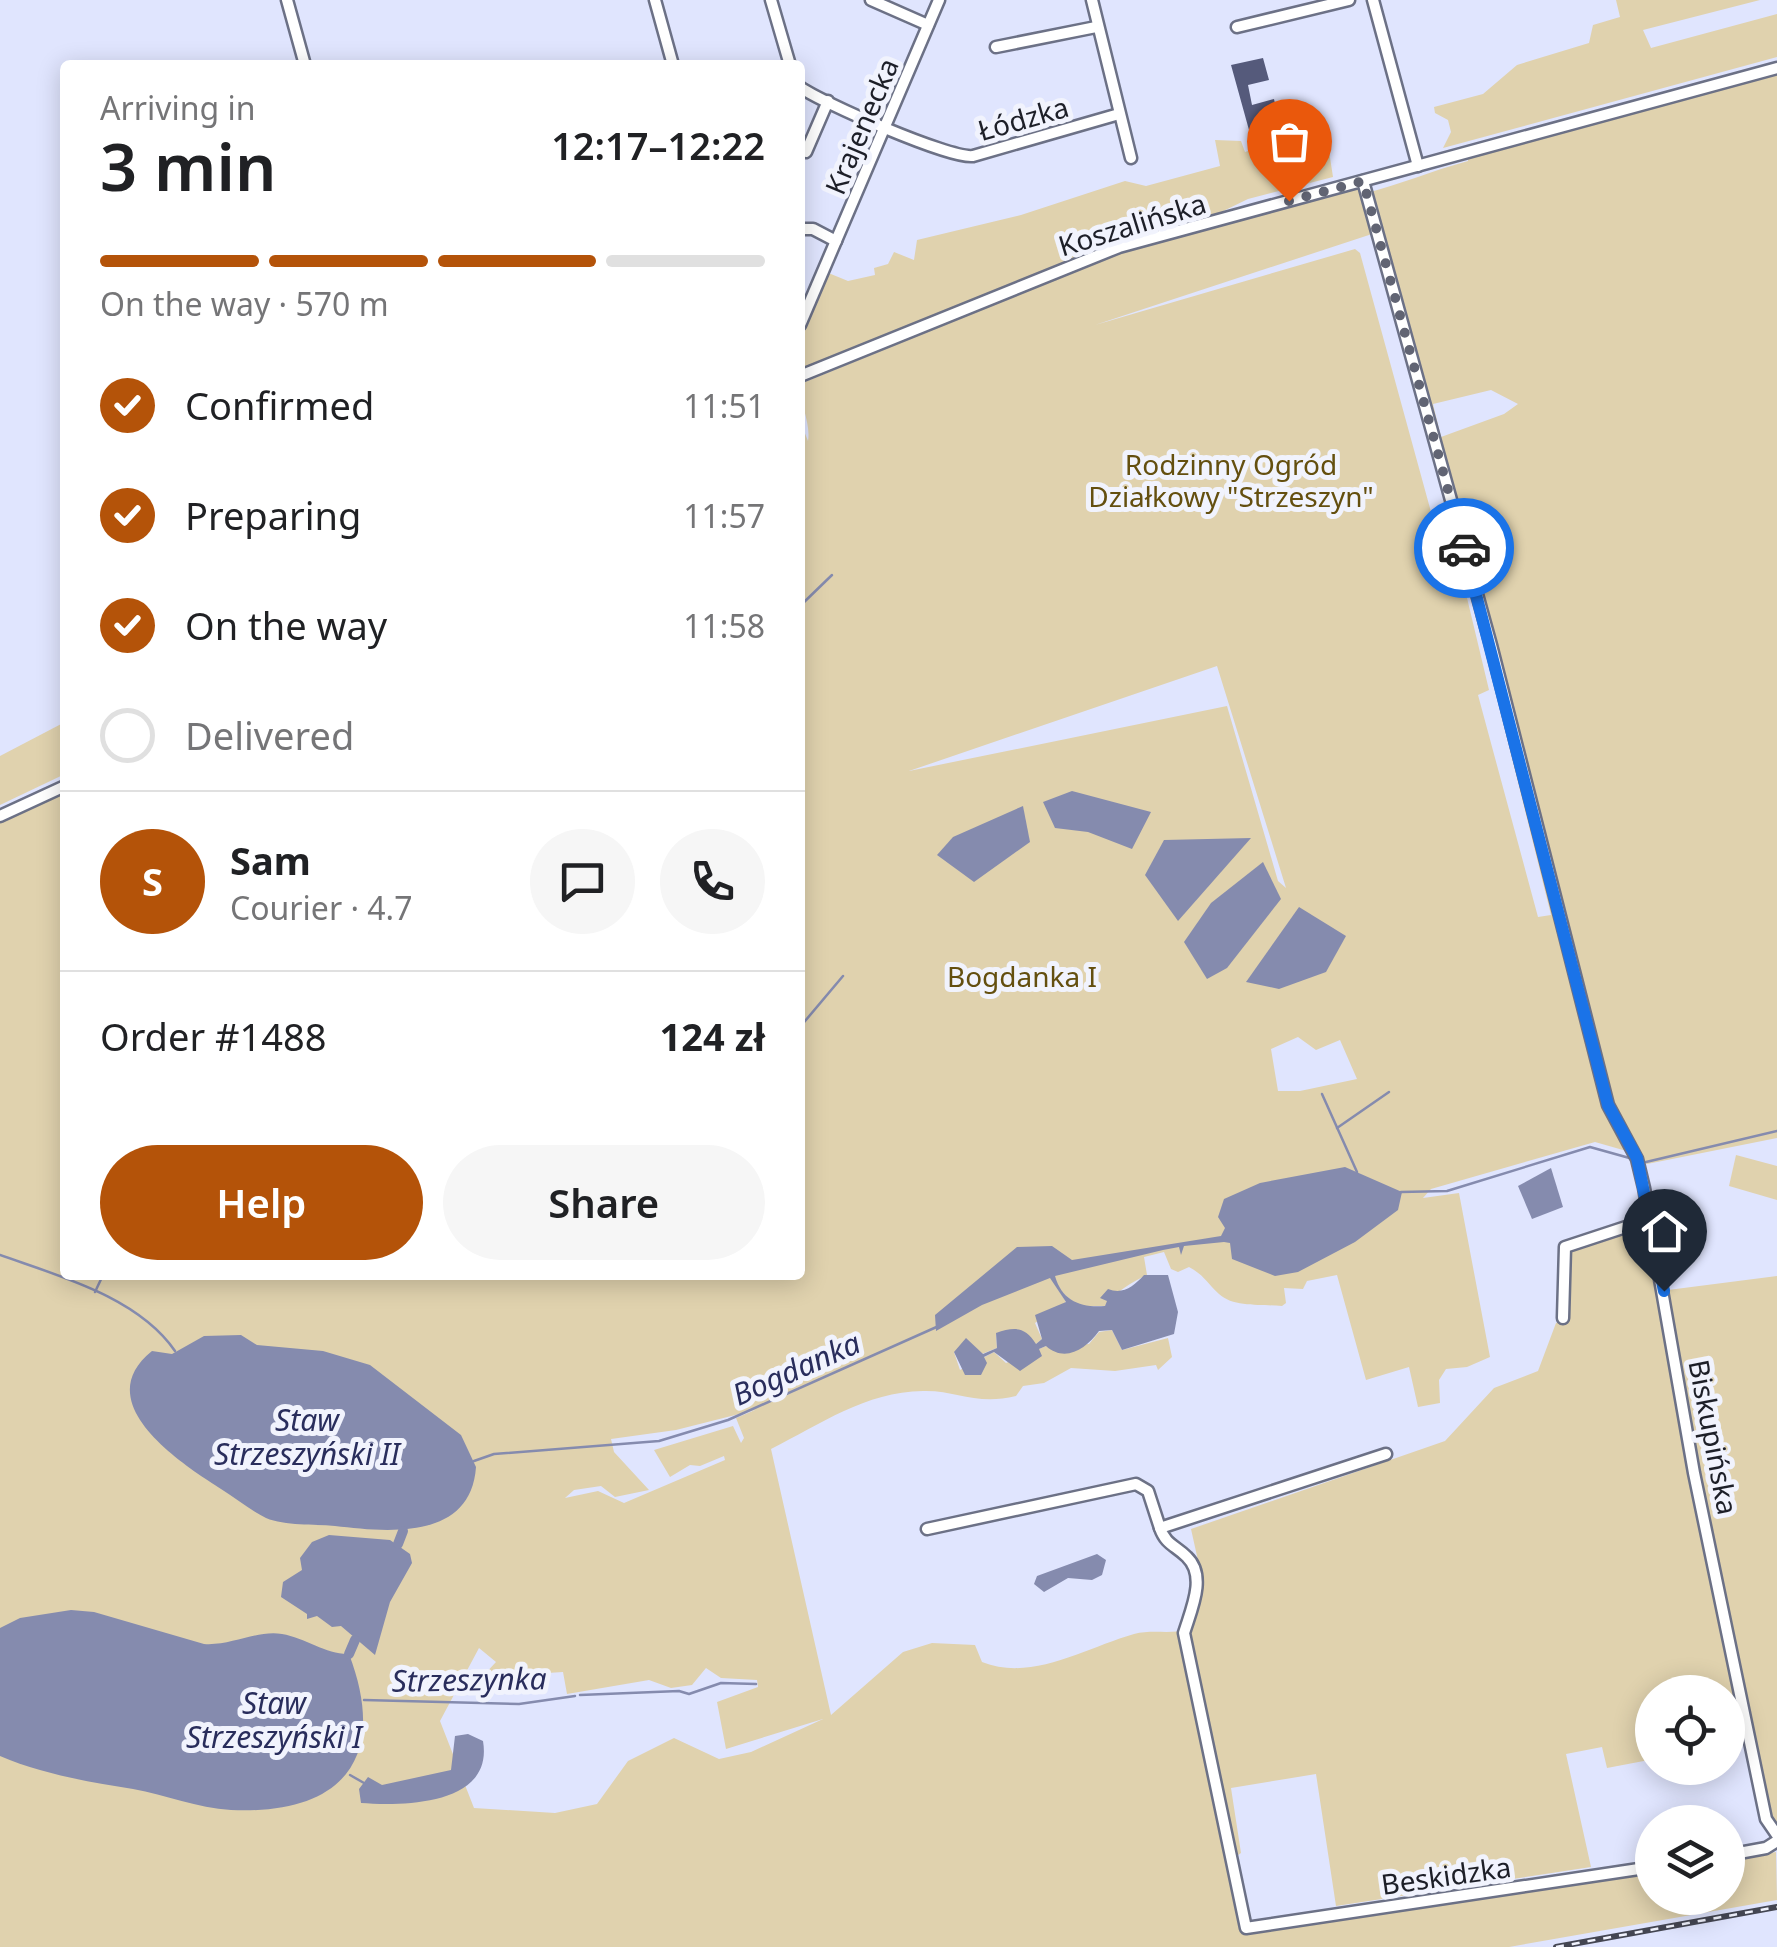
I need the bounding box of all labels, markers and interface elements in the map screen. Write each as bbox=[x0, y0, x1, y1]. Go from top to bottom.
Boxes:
street label: Krajenecka bbox=[815, 52, 907, 200]
text: Arriving in bbox=[100, 86, 255, 129]
street label: Łódzka bbox=[973, 87, 1073, 149]
pin bbox=[1247, 99, 1332, 202]
icon: bag bbox=[1262, 114, 1317, 169]
text: 12:17–12:22 bbox=[551, 119, 765, 171]
text: 3 min bbox=[100, 122, 276, 210]
street label: Koszalińska bbox=[1054, 184, 1210, 264]
text: On the way · 570 m bbox=[100, 282, 389, 325]
icon: check bbox=[100, 378, 155, 433]
text: Confirmed bbox=[185, 379, 374, 431]
text: 11:51 bbox=[683, 384, 765, 427]
park label: Rodzinny Ogród Działkowy "Strzeszyn" bbox=[1088, 445, 1374, 515]
icon: check bbox=[100, 488, 155, 543]
text: Preparing bbox=[185, 489, 361, 541]
text: 11:57 bbox=[683, 494, 765, 537]
courier bbox=[1414, 498, 1514, 598]
icon: car bbox=[1437, 521, 1492, 576]
icon: check bbox=[100, 598, 155, 653]
text: On the way bbox=[185, 599, 387, 651]
text: 11:58 bbox=[683, 604, 765, 647]
text: Delivered bbox=[185, 709, 354, 761]
button: chat bbox=[530, 829, 635, 934]
button: phone bbox=[660, 829, 765, 934]
text: Sam bbox=[230, 834, 311, 886]
text: S bbox=[142, 855, 163, 907]
text: Courier · 4.7 bbox=[230, 886, 413, 929]
park label: Bogdanka I bbox=[947, 957, 1097, 995]
text: Order #1488 bbox=[100, 1010, 326, 1062]
text: 124 zł bbox=[660, 1010, 765, 1062]
button: Help bbox=[100, 1145, 423, 1260]
button: Share bbox=[443, 1145, 765, 1260]
pin bbox=[1622, 1189, 1707, 1292]
icon: home bbox=[1637, 1204, 1692, 1259]
water label: Bogdanka bbox=[726, 1322, 866, 1414]
street label: Biskupińska bbox=[1680, 1356, 1748, 1518]
water label: Staw Strzeszyński II bbox=[214, 1399, 402, 1474]
water label: Strzeszynka bbox=[391, 1657, 547, 1701]
map controls bbox=[1635, 1675, 1745, 1915]
button: locate bbox=[1635, 1675, 1745, 1785]
water label: Staw Strzeszyński I bbox=[186, 1682, 364, 1757]
button: layers bbox=[1635, 1805, 1745, 1915]
street label: Beskidzka bbox=[1379, 1847, 1513, 1903]

